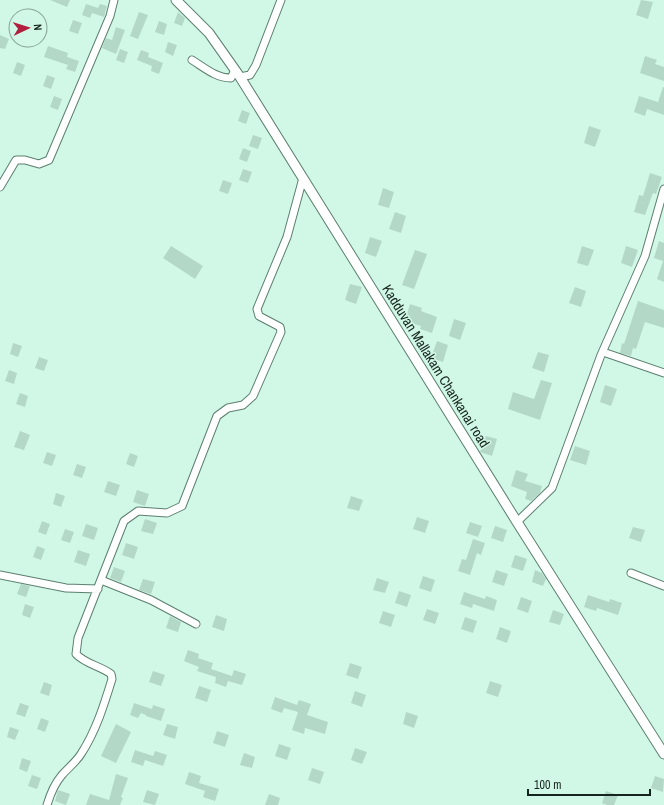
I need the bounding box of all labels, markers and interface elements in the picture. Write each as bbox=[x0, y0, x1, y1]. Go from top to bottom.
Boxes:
north arrow bbox=[8, 8, 48, 48]
text: N bbox=[31, 24, 45, 31]
street label: Kadduvan Mallakam Chankanai road bbox=[378, 281, 494, 451]
scale bar bbox=[528, 771, 650, 797]
text: 100 m bbox=[534, 777, 561, 793]

